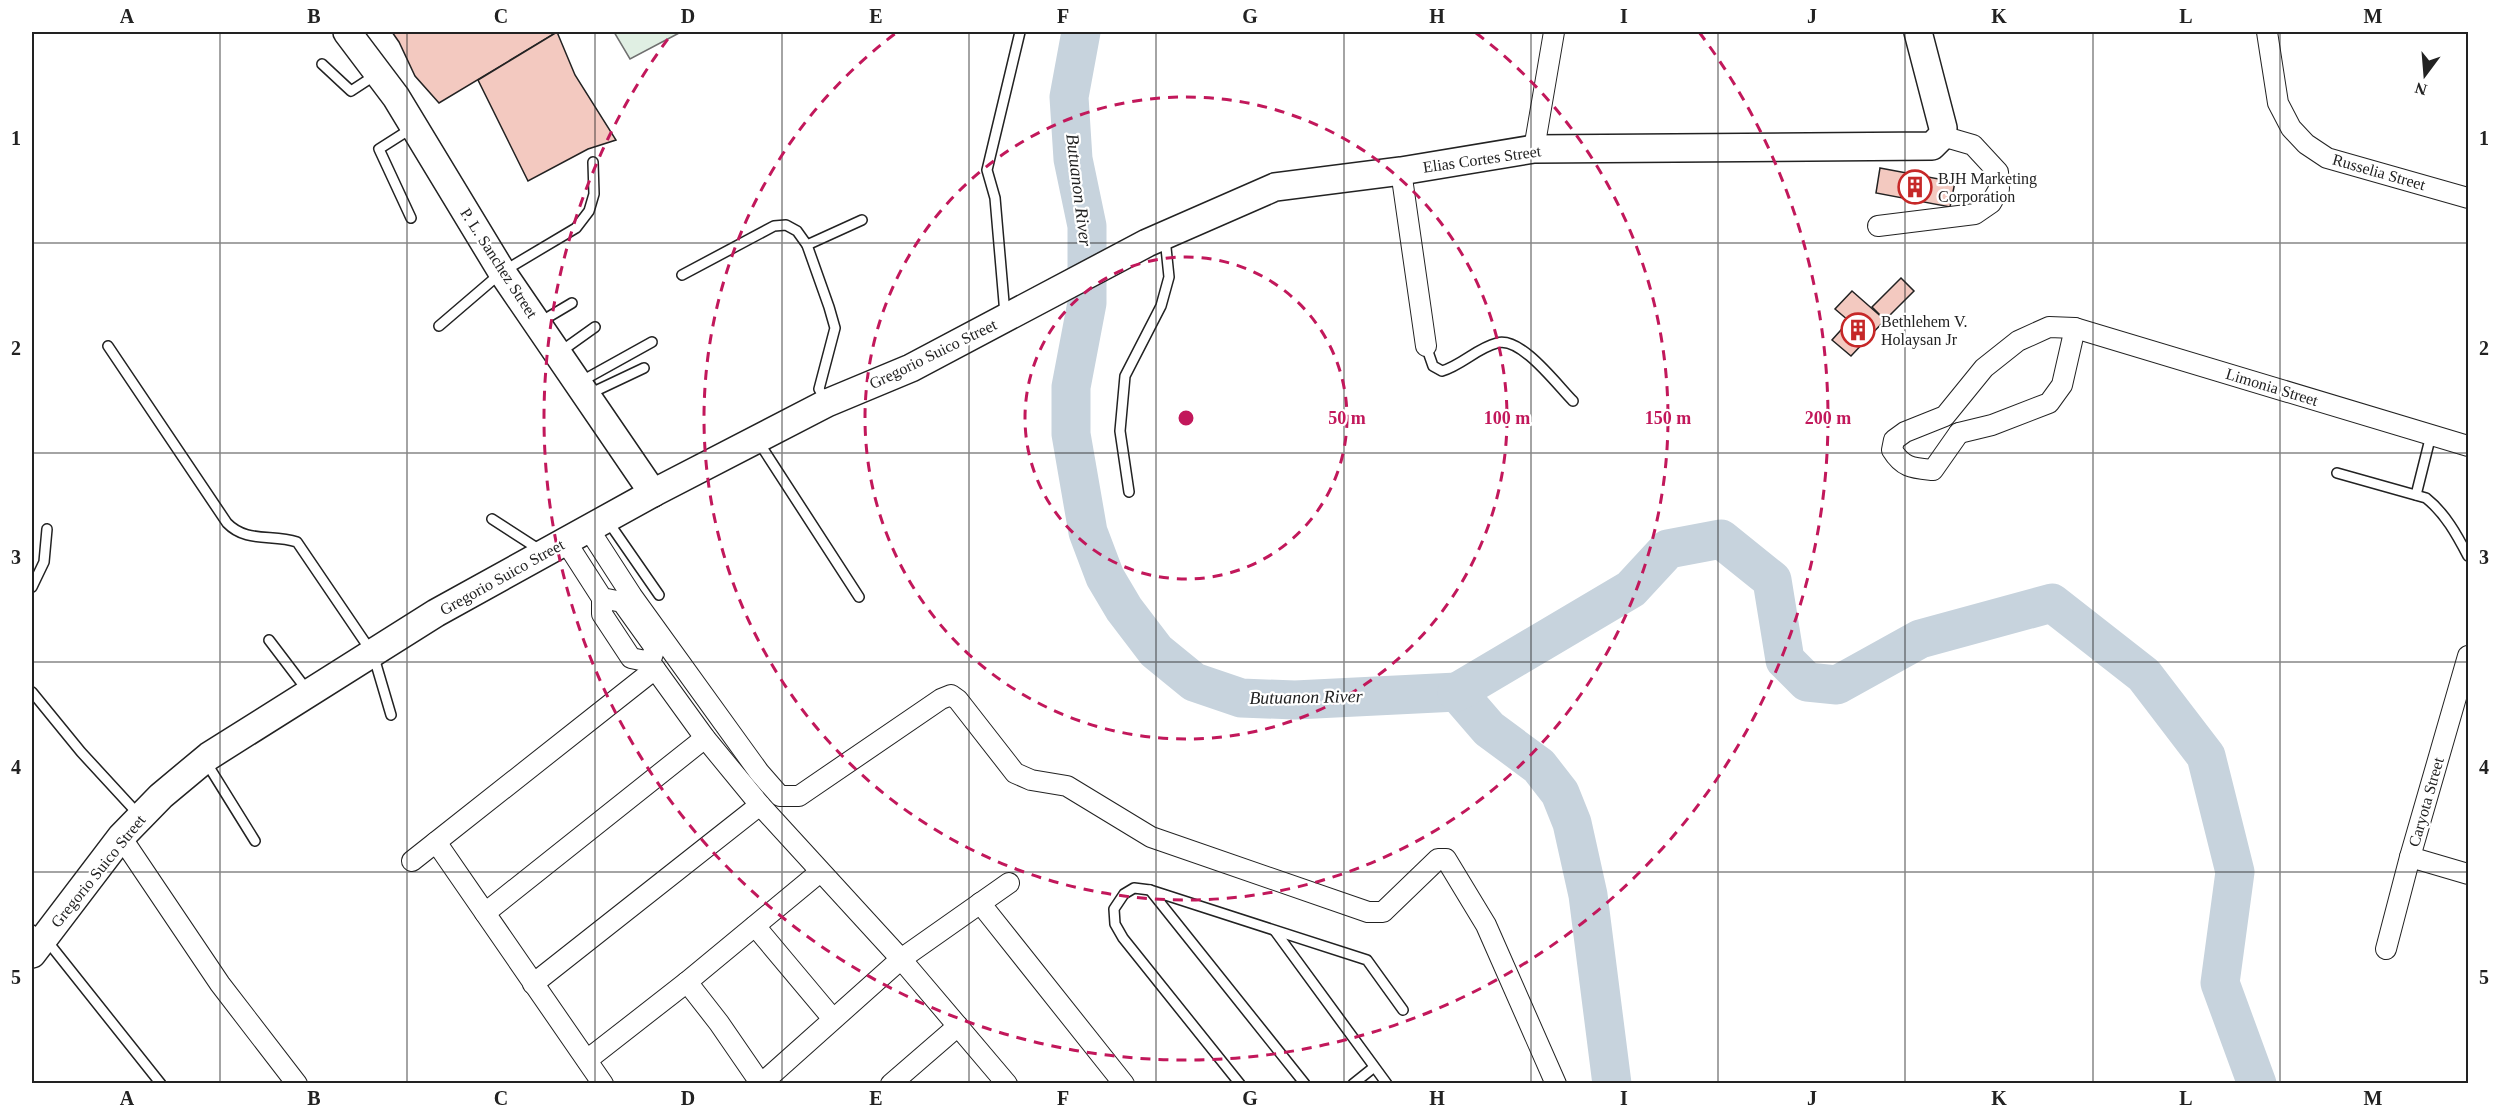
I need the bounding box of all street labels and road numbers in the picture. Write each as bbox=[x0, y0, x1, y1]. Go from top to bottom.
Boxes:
street label: Elias Cortes Street bbox=[1422, 142, 1543, 176]
street label: Russelia Street bbox=[2331, 151, 2428, 193]
street label: P. L. Sanchez Street bbox=[457, 205, 541, 322]
street label: Gregorio Suico Street bbox=[867, 316, 1000, 393]
street label: Limonia Street bbox=[2224, 365, 2321, 409]
street label: Gregorio Suico Street bbox=[437, 535, 568, 619]
street label: Caryota Street bbox=[2405, 755, 2448, 849]
street label: Gregorio Suico Street bbox=[47, 811, 150, 931]

